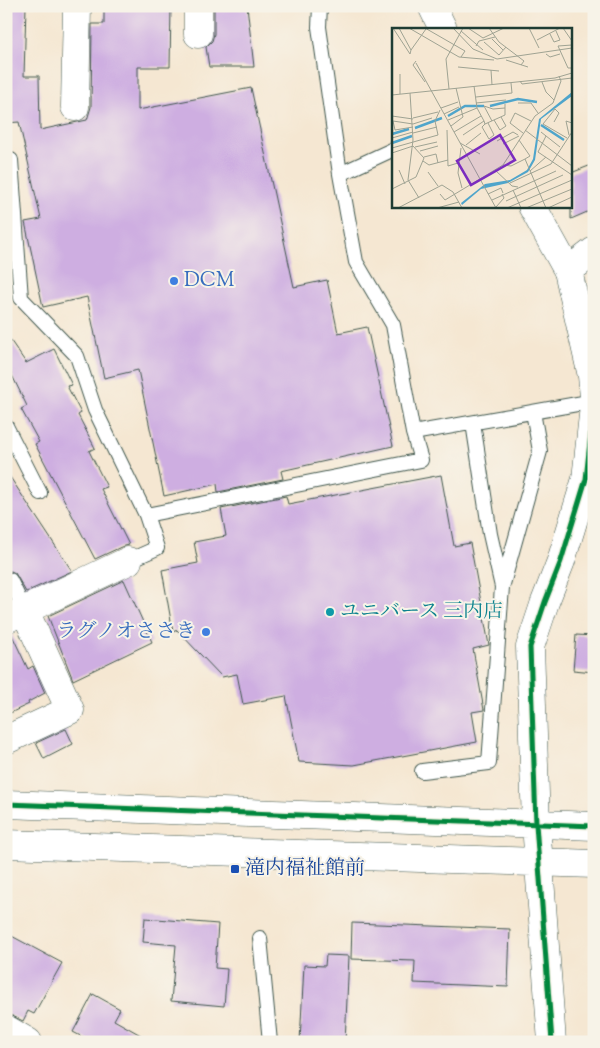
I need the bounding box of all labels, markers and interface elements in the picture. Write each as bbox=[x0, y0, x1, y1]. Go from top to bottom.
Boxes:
inset map bbox=[392, 28, 572, 208]
place label: DCM bbox=[184, 267, 234, 296]
marker: DCM bbox=[168, 275, 180, 287]
place label: ユニバース 三内店 bbox=[340, 598, 503, 627]
marker: ユニバース 三内店 bbox=[324, 606, 336, 618]
place label: ラグノオささき bbox=[57, 618, 196, 647]
marker: ラグノオささき bbox=[200, 626, 212, 638]
place label: 滝内福祉館前 bbox=[245, 855, 365, 884]
marker: 滝内福祉館前 bbox=[229, 863, 241, 875]

